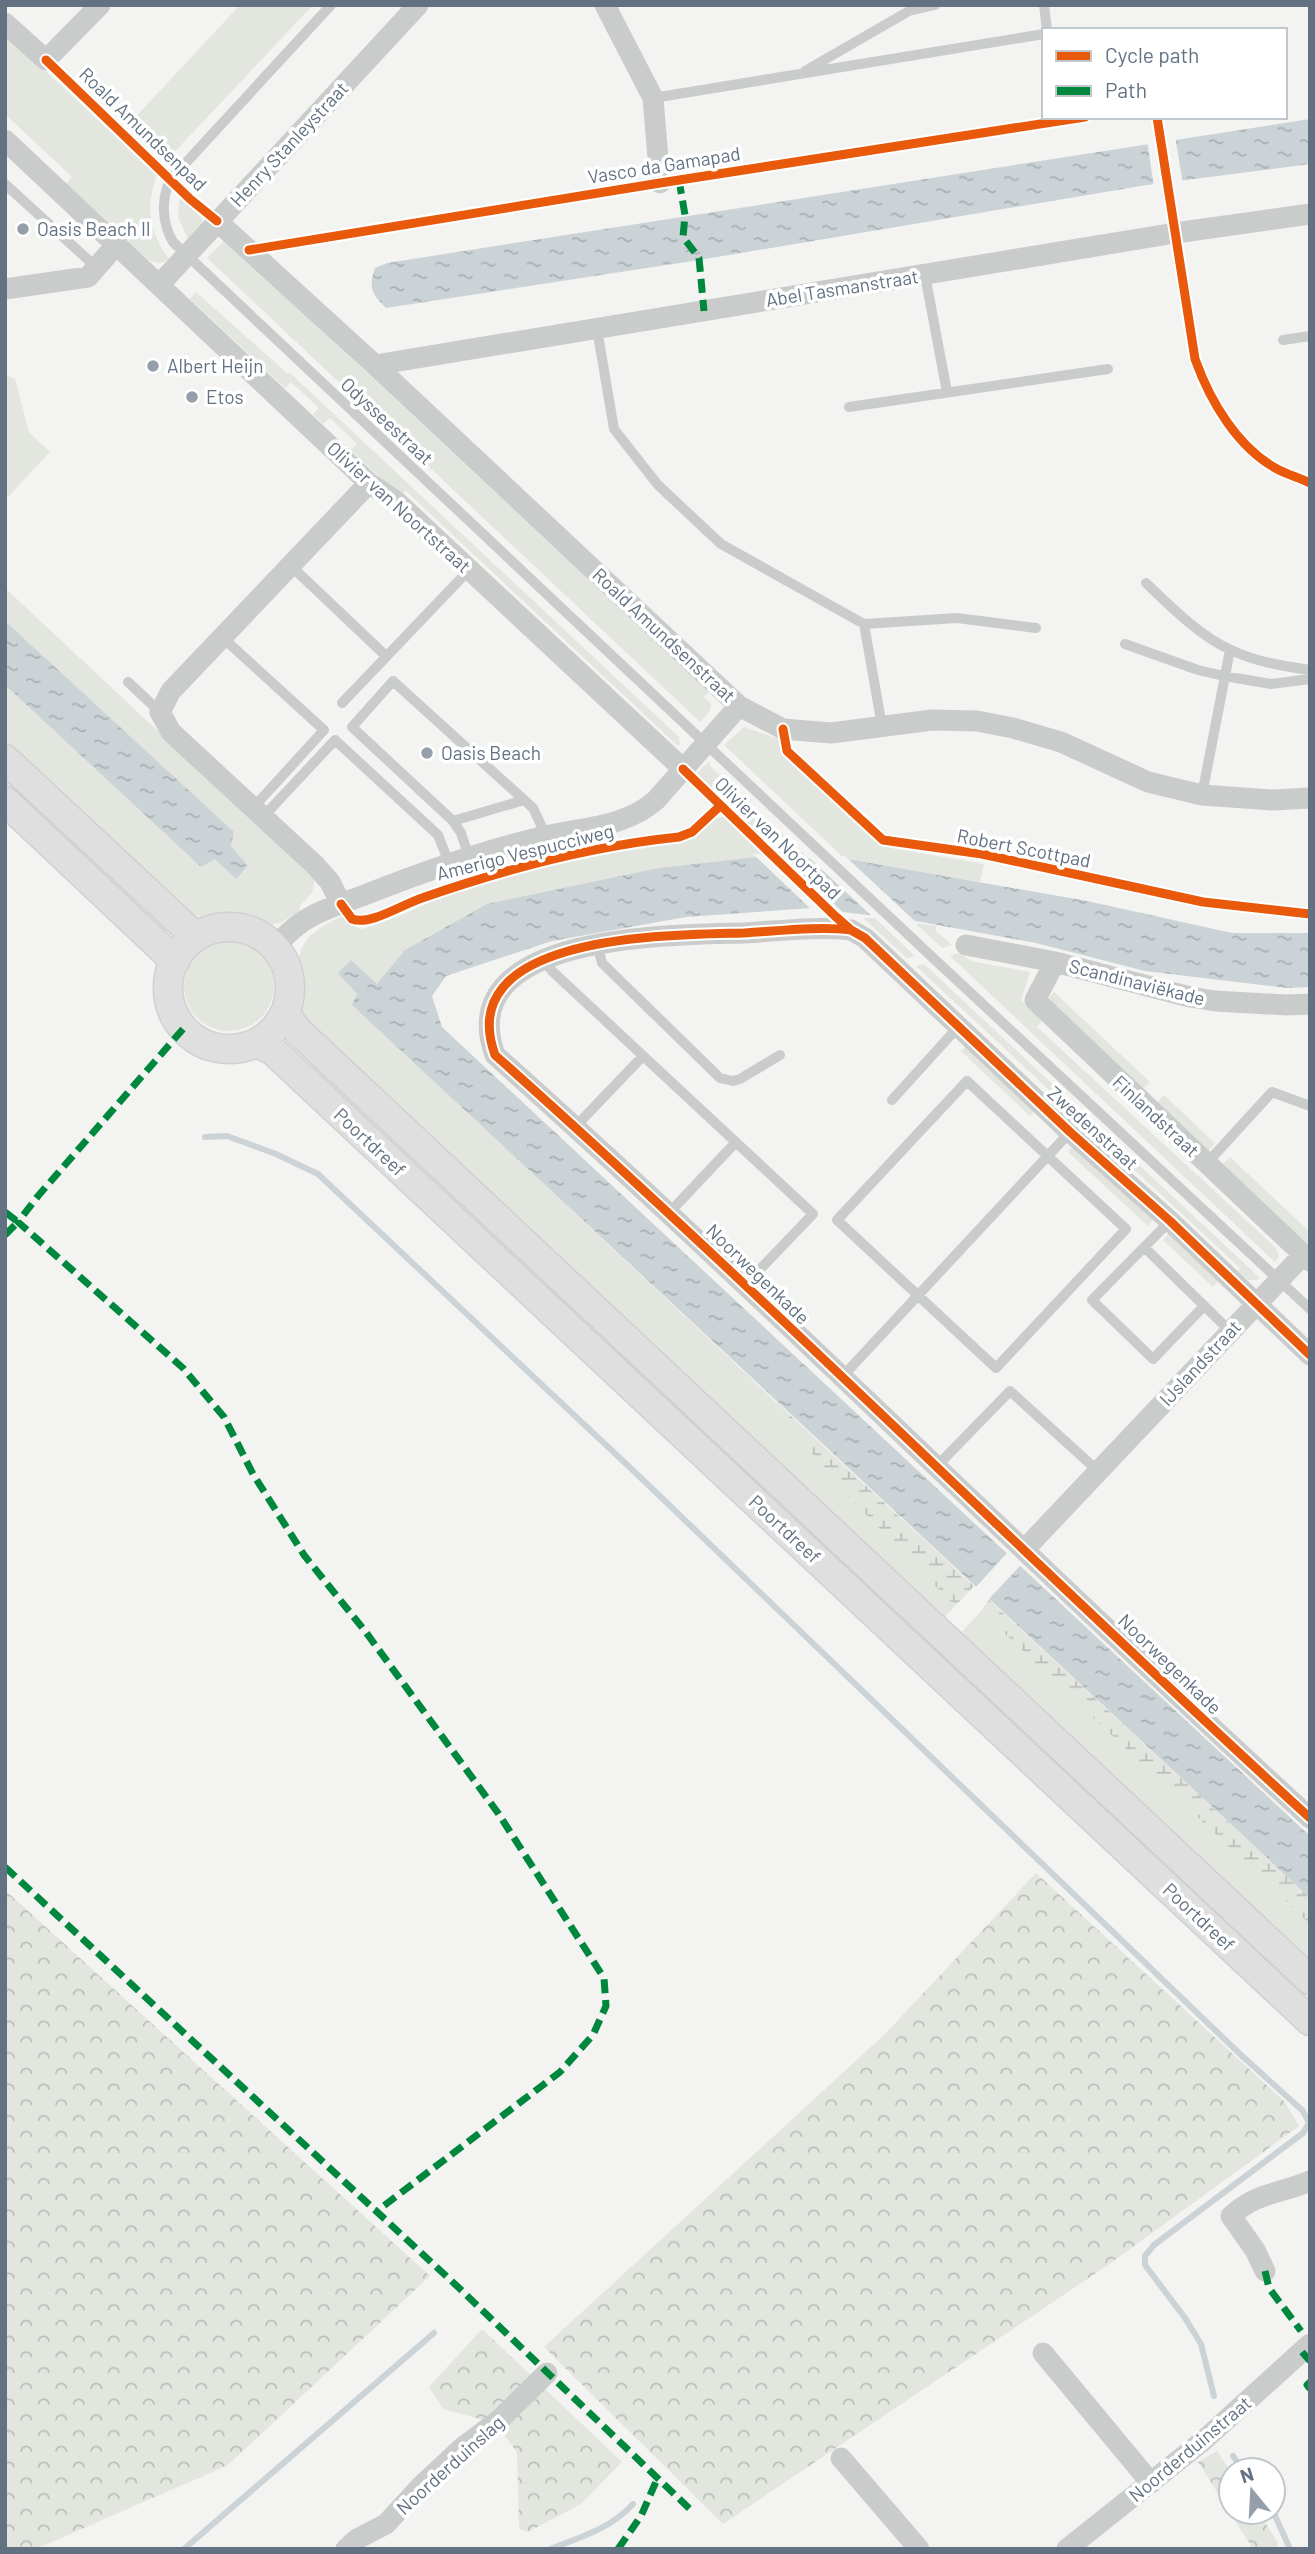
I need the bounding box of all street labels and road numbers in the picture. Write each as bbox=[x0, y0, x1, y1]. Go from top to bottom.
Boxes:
street label: Roald Amundsenpad bbox=[75, 62, 212, 195]
street label: Henry Stanleystraat bbox=[225, 76, 352, 211]
street label: Vasco da Gamapad bbox=[586, 141, 742, 188]
street label: Abel Tasmanstraat bbox=[764, 264, 920, 311]
street label: Odysseestraat bbox=[336, 372, 438, 469]
street label: Olivier van Noortstraat bbox=[323, 436, 476, 577]
street label: Roald Amundsenstraat bbox=[588, 563, 740, 707]
street label: Olivier van Noortpad bbox=[710, 772, 846, 904]
street label: Amerigo Vespucciweg bbox=[434, 818, 616, 885]
street label: Robert Scottpad bbox=[955, 823, 1093, 872]
street label: Scandinaviëkade bbox=[1067, 953, 1208, 1010]
street label: Finlandstraat bbox=[1108, 1070, 1204, 1161]
street label: Zwedenstraat bbox=[1043, 1081, 1143, 1174]
street label: Poortdreef bbox=[330, 1103, 411, 1181]
street label: Noorwegenkade bbox=[702, 1219, 815, 1329]
street label: IJslandstraat bbox=[1154, 1315, 1245, 1410]
street label: Poortdreef bbox=[745, 1490, 826, 1568]
street label: Noorwegenkade bbox=[1114, 1609, 1227, 1719]
street label: Poortdreef bbox=[1159, 1878, 1240, 1956]
street label: Noorderduinstraat bbox=[1124, 2391, 1256, 2507]
street label: Noorderduinslag bbox=[391, 2410, 508, 2519]

